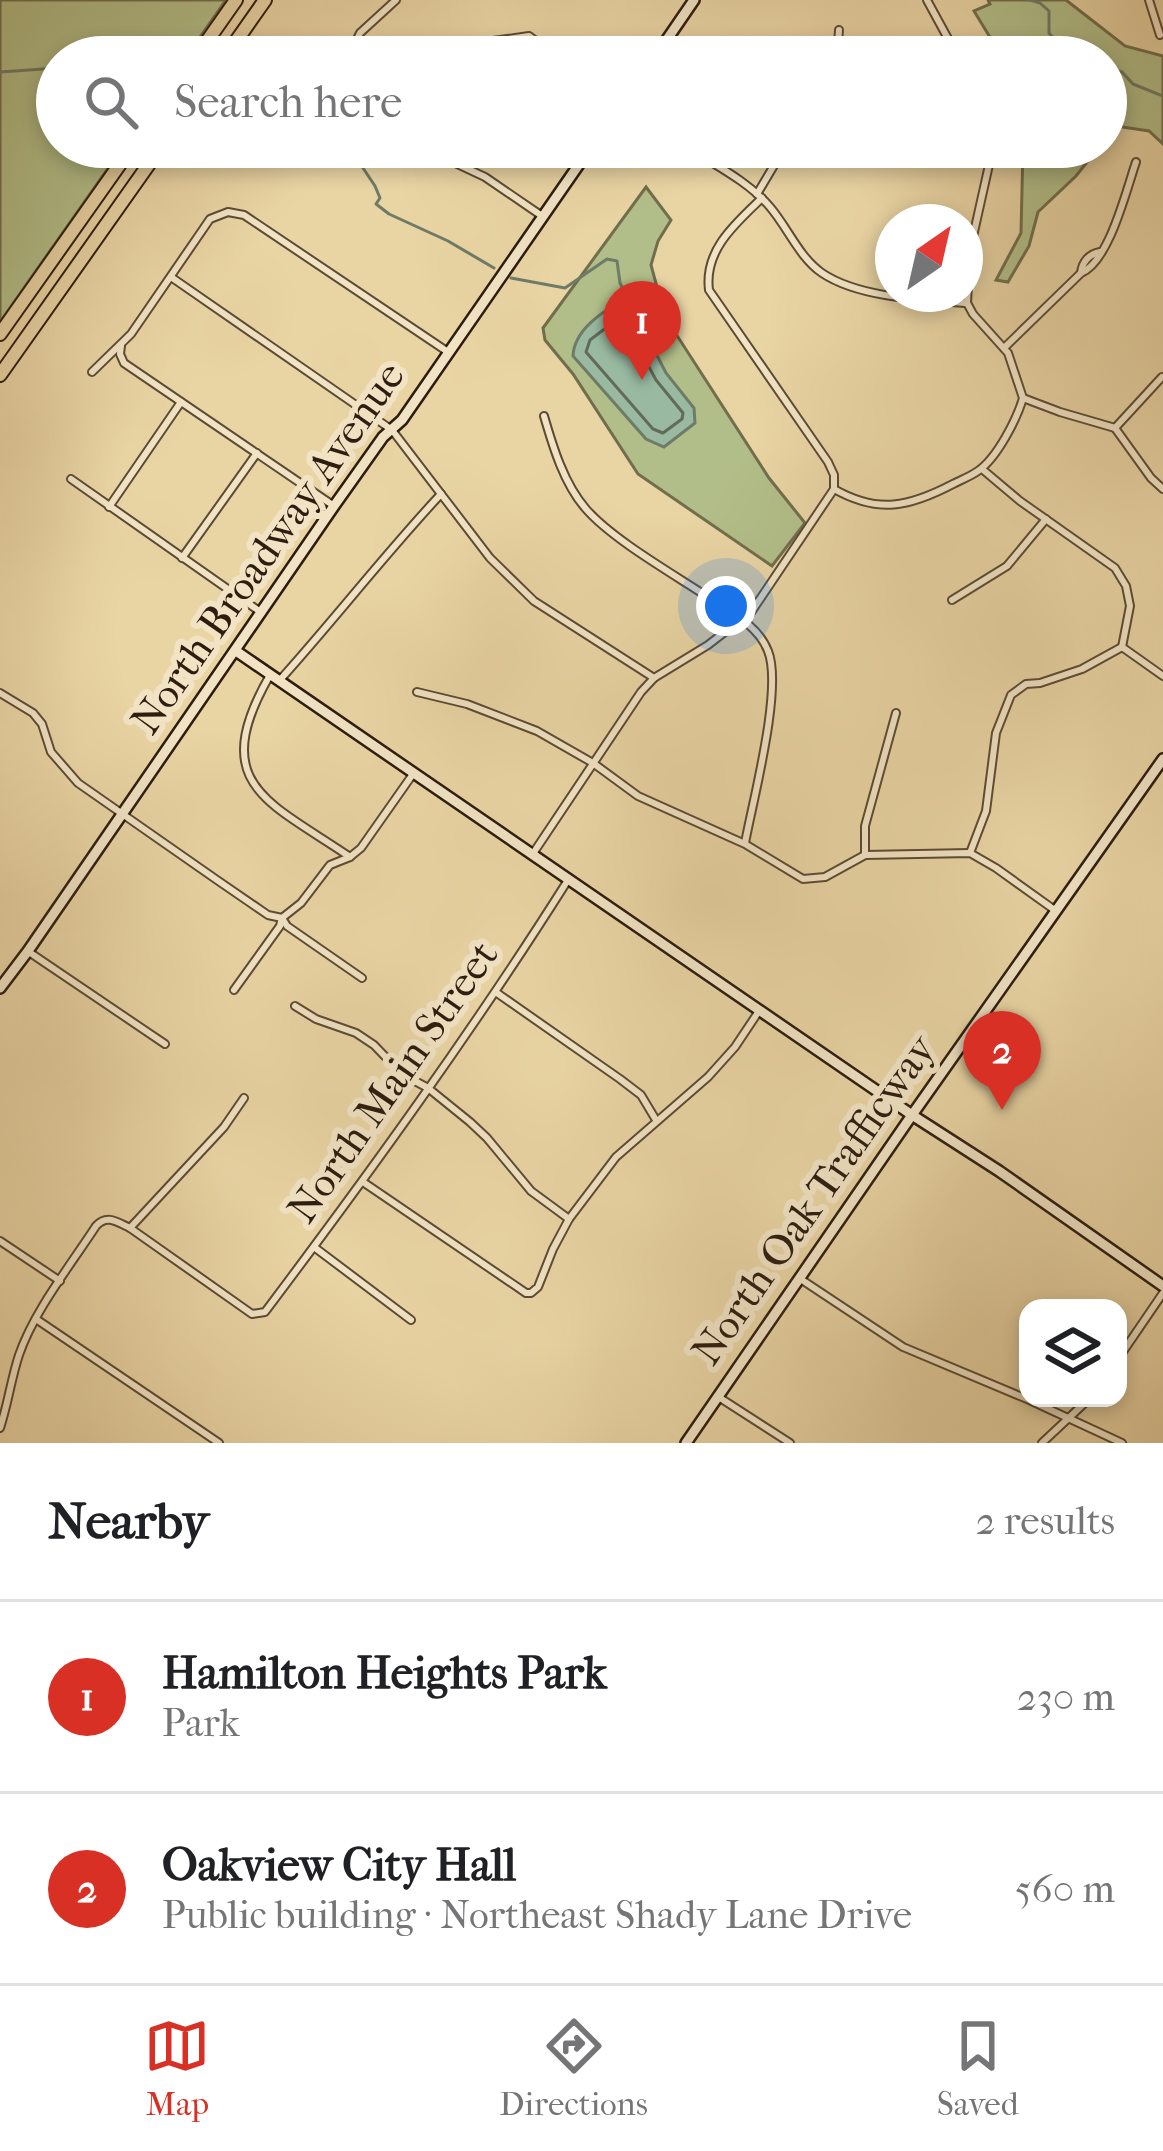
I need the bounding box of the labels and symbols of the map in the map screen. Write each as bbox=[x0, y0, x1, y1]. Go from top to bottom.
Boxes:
north arrow bbox=[875, 204, 983, 312]
pin: 1 bbox=[603, 281, 681, 380]
street label: North Broadway Avenue bbox=[121, 353, 415, 743]
your location bbox=[696, 576, 756, 636]
street label: North Main Street bbox=[278, 932, 508, 1232]
pin: 2 bbox=[963, 1011, 1041, 1110]
street label: North Oak Trafficway bbox=[682, 1024, 947, 1374]

